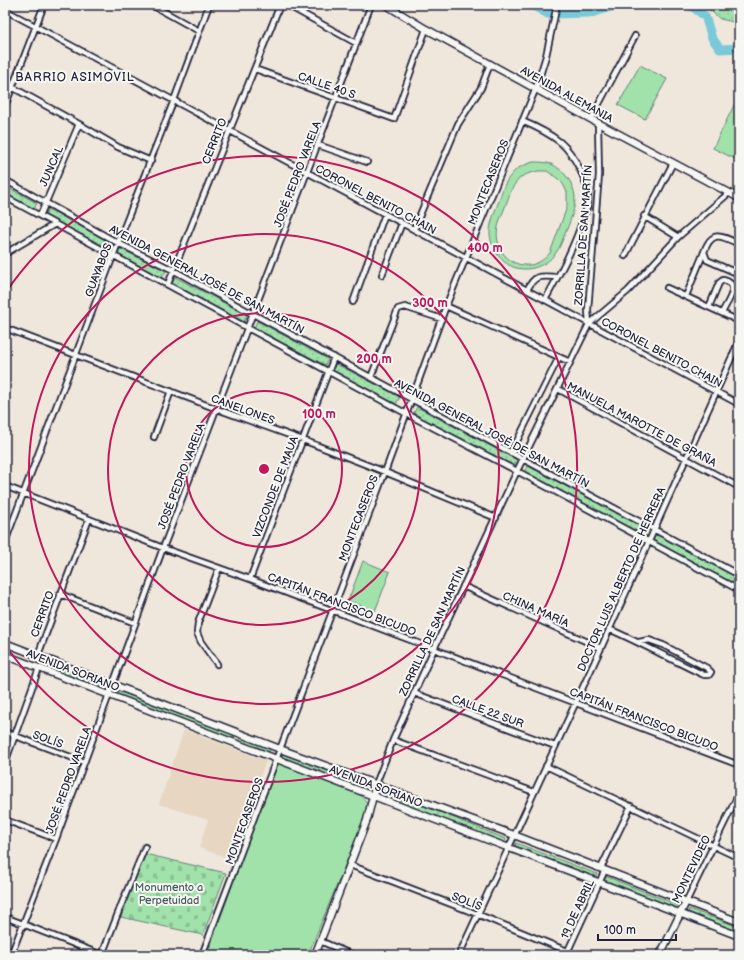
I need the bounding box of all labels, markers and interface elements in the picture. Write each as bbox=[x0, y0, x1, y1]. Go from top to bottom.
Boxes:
street label: AVENIDA ALEMANIA bbox=[518, 64, 616, 125]
district label: BARRIO ASIMOVIL bbox=[15, 70, 135, 85]
street label: CALLE 40 S bbox=[296, 70, 358, 101]
street label: CERRITO bbox=[199, 116, 230, 166]
street label: JOSÉ PEDRO VARELA bbox=[270, 119, 324, 229]
street label: MONTECASEROS bbox=[465, 137, 512, 227]
street label: JUNCAL bbox=[37, 143, 66, 189]
street label: CORONEL BENITO CHAIN bbox=[313, 162, 439, 237]
street label: ZORRILLA DE SAN MARTÍN bbox=[571, 164, 595, 307]
street label: AVENIDA GENERAL JOSÉ DE SAN MARTÍN bbox=[107, 221, 307, 337]
street label: GUAYABOS bbox=[82, 241, 115, 299]
text: 400 m bbox=[467, 241, 503, 256]
text: 300 m bbox=[412, 296, 448, 311]
street label: CORONEL BENITO CHAIN bbox=[599, 315, 725, 390]
text: 200 m bbox=[356, 352, 392, 367]
street label: AVENIDA GENERAL JOSÉ DE SAN MARTÍN bbox=[392, 375, 592, 491]
street label: MANUELA MAROTTE DE GRAÑA bbox=[565, 379, 719, 470]
street label: CANELONES bbox=[209, 392, 277, 427]
text: 100 m bbox=[302, 407, 336, 422]
street label: JOSÉ PEDRO VARELA bbox=[154, 421, 208, 531]
street label: VIZCONDE DE MAUA bbox=[250, 434, 301, 540]
centre of rings bbox=[257, 462, 271, 476]
street label: MONTECASEROS bbox=[336, 473, 381, 563]
street label: DOCTOR LUIS ALBERTO DE HERRERA bbox=[575, 485, 668, 673]
street label: ZORRILLA DE SAN MARTÍN bbox=[395, 564, 468, 699]
street label: CAPITÁN FRANCISCO BICUDO bbox=[266, 569, 418, 639]
street label: CHINA MARÍA bbox=[501, 588, 572, 630]
street label: CERRITO bbox=[28, 589, 57, 639]
street label: AVENIDA SORIANO bbox=[25, 647, 121, 694]
street label: CAPITÁN FRANCISCO BICUDO bbox=[568, 684, 720, 754]
street label: CALLE 22 SUR bbox=[450, 692, 526, 731]
street label: JOSÉ PEDRO VARELA bbox=[42, 724, 94, 835]
street label: SOLÍS bbox=[31, 727, 65, 751]
street label: AVENIDA SORIANO bbox=[328, 763, 424, 810]
street label: MONTECASEROS bbox=[223, 776, 266, 866]
street label: MONTEVIDEO bbox=[669, 833, 713, 905]
street label: 19 DE ABRIL bbox=[558, 877, 597, 941]
park label: Monumento a Perpetuidad bbox=[135, 881, 203, 907]
street label: SOLÍS bbox=[450, 889, 484, 913]
scale bar bbox=[598, 916, 676, 942]
text: 100 m bbox=[604, 923, 636, 938]

